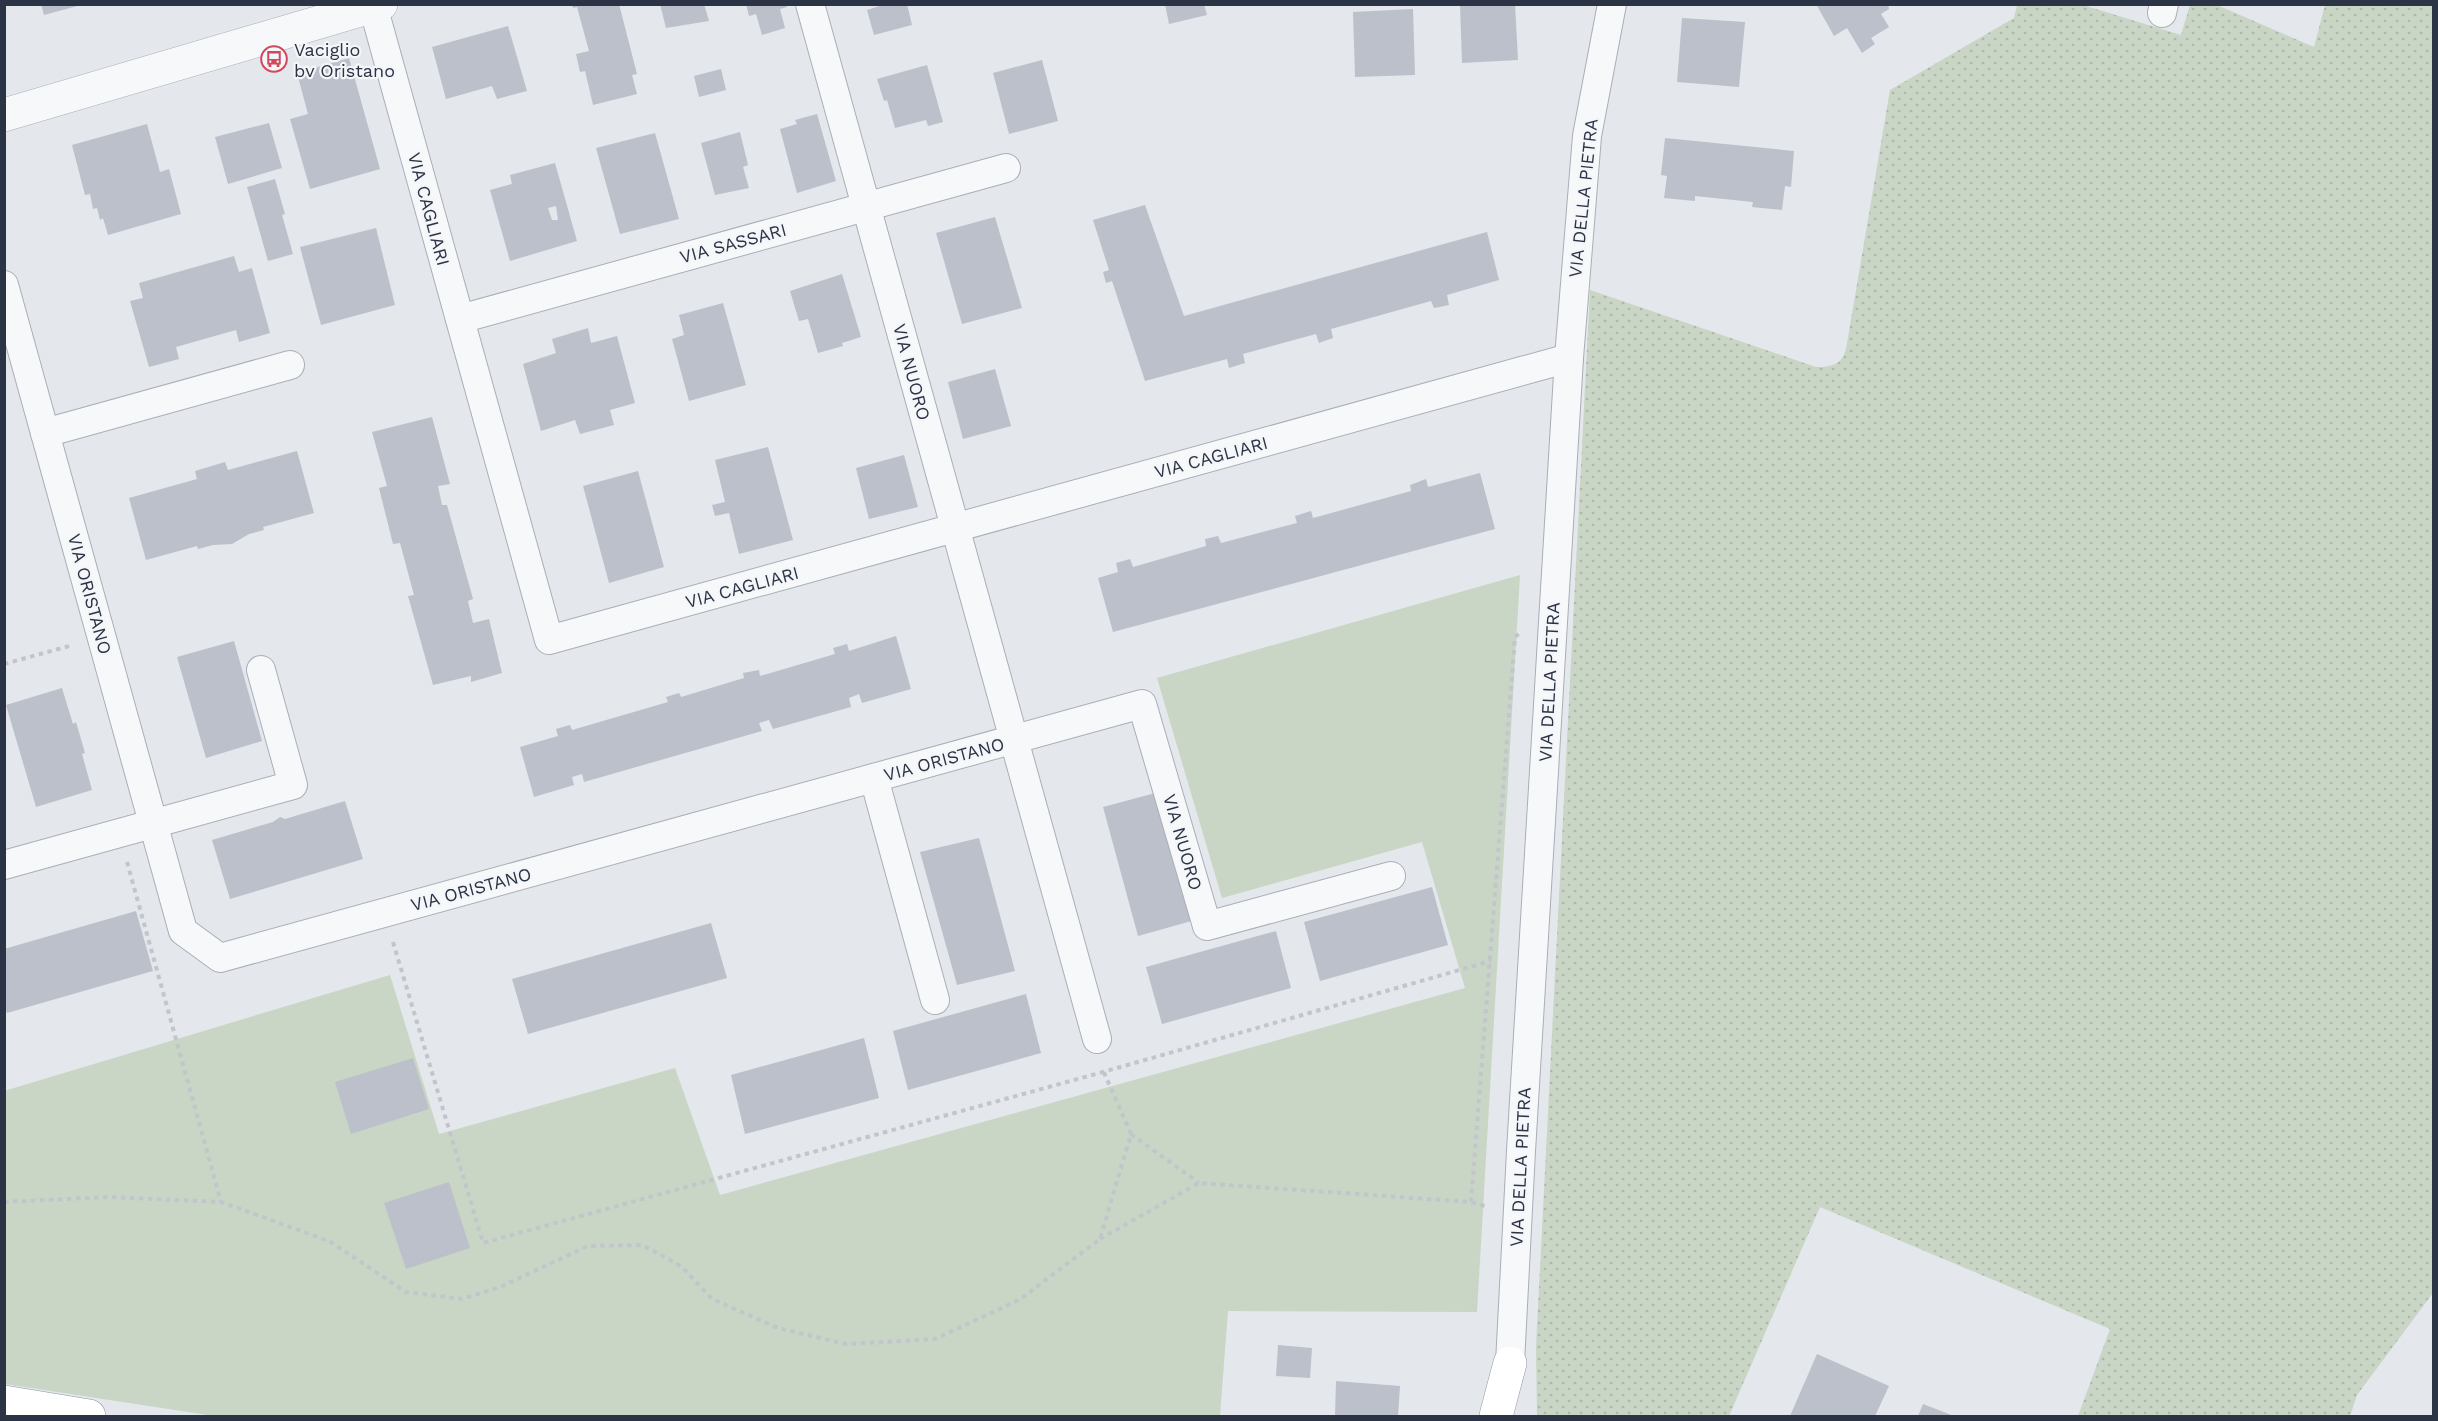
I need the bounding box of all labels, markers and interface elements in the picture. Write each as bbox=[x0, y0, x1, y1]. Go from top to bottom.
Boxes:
place label: Vaciglio bv Oristano bbox=[294, 39, 395, 81]
bus stop icon: Vaciglio bv Oristano bbox=[259, 44, 289, 74]
street label: VIA DELLA PIETRA bbox=[1564, 117, 1602, 279]
street label: VIA CAGLIARI bbox=[404, 150, 454, 268]
street label: VIA SASSARI bbox=[677, 219, 789, 267]
street label: VIA NUORO bbox=[889, 321, 935, 423]
street label: VIA CAGLIARI bbox=[1152, 432, 1270, 482]
street label: VIA ORISTANO bbox=[64, 531, 116, 657]
street label: VIA CAGLIARI bbox=[683, 562, 801, 612]
street label: VIA DELLA PIETRA bbox=[1534, 601, 1564, 762]
street label: VIA ORISTANO bbox=[881, 733, 1007, 785]
street label: VIA NUORO bbox=[1159, 792, 1207, 892]
street label: VIA ORISTANO bbox=[408, 863, 534, 915]
street label: VIA DELLA PIETRA bbox=[1505, 1086, 1535, 1247]

